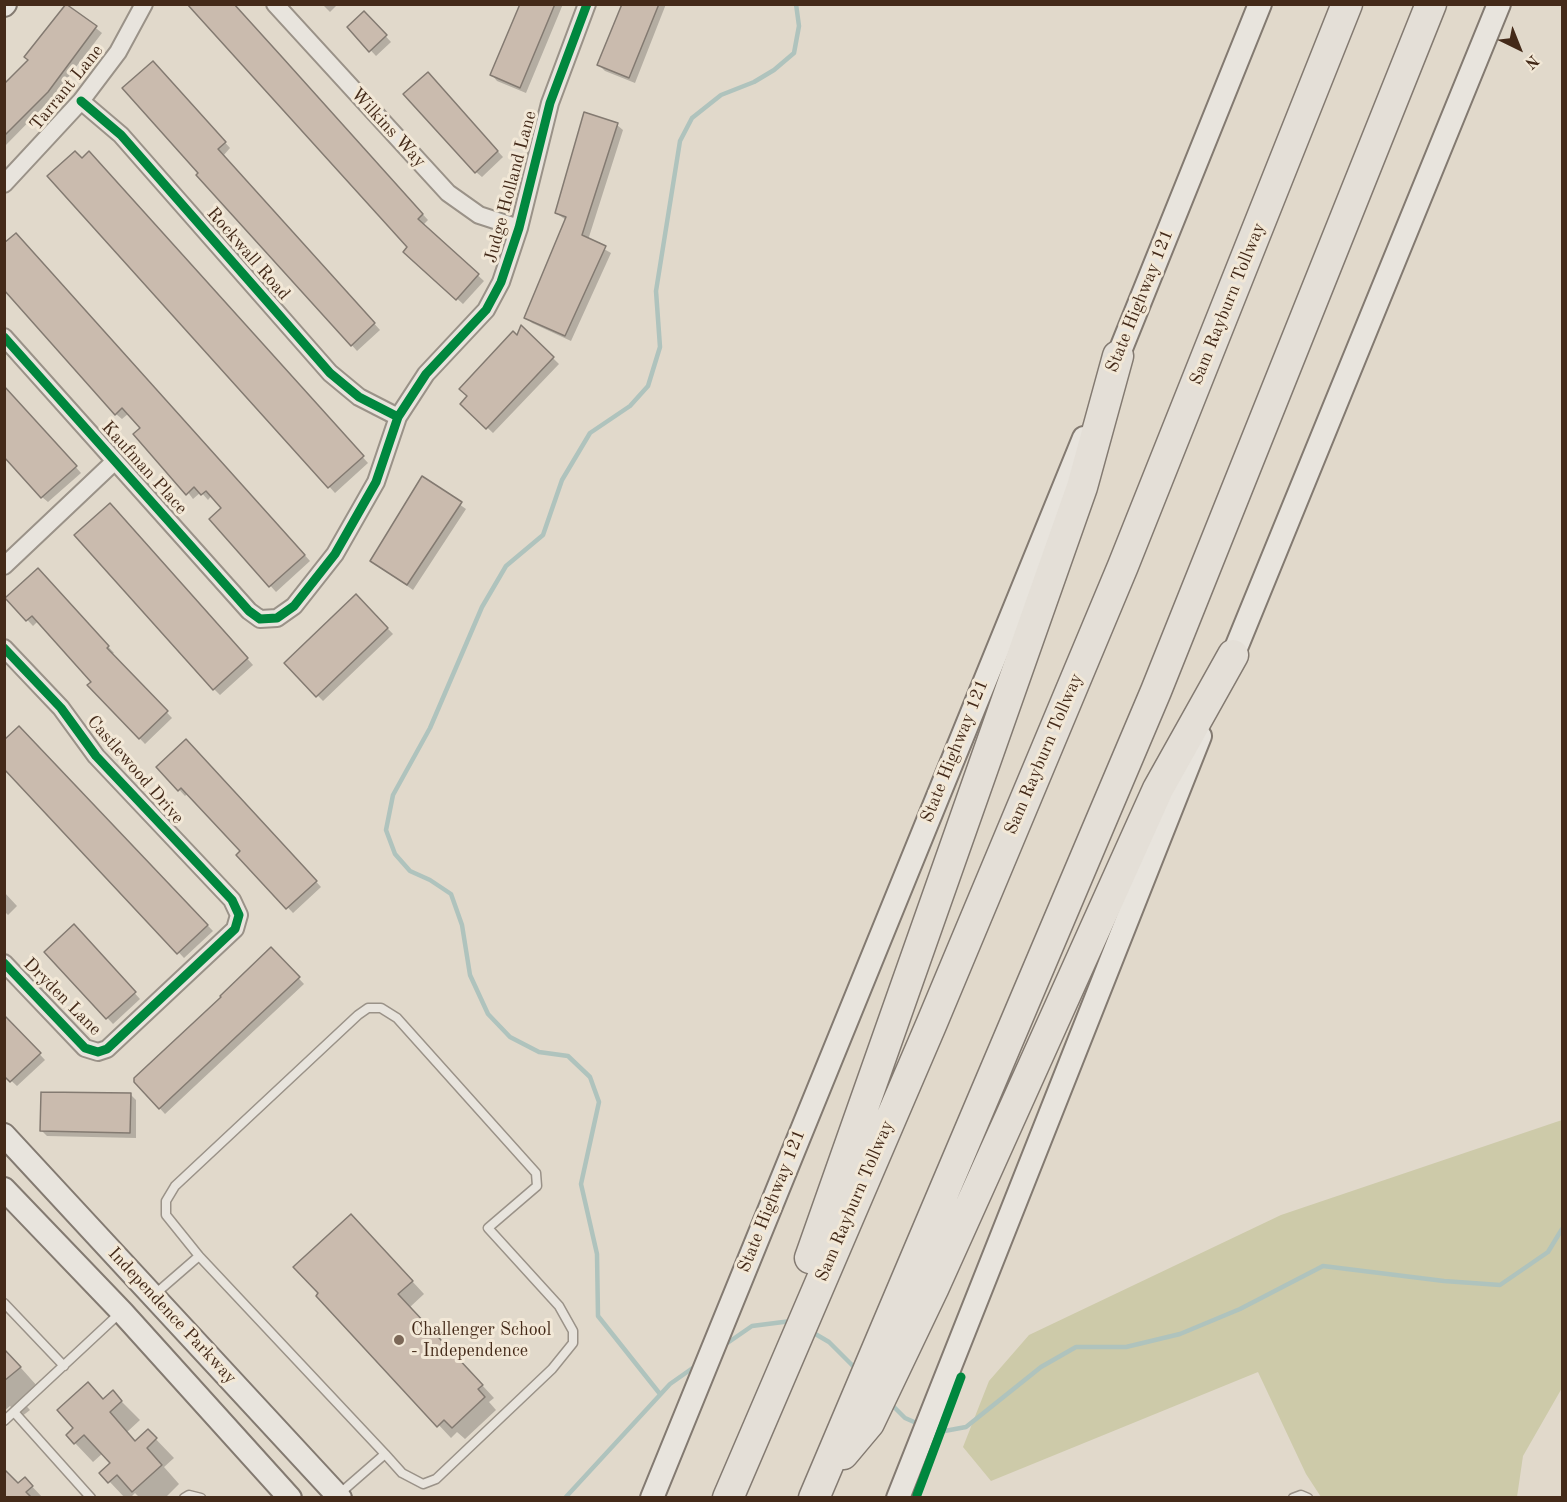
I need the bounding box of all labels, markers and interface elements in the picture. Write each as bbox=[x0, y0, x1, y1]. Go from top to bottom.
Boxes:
north arrow bbox=[1489, 18, 1549, 78]
street label: Tarrant Lane bbox=[26, 41, 108, 135]
text: N bbox=[1521, 51, 1541, 71]
street label: Wilkins Way bbox=[346, 84, 430, 172]
street label: Judge Holland Lane bbox=[480, 109, 542, 265]
street label: Rockwall Road bbox=[202, 203, 294, 305]
street label: Sam Rayburn Tollway bbox=[1186, 220, 1270, 388]
street label: State Highway 121 bbox=[1101, 226, 1179, 376]
street label: Kaufman Place bbox=[96, 417, 192, 519]
street label: Sam Rayburn Tollway bbox=[1000, 670, 1088, 838]
street label: State Highway 121 bbox=[916, 676, 994, 826]
street label: Castlewood Drive bbox=[82, 711, 188, 829]
street label: Dryden Lane bbox=[18, 953, 106, 1041]
street label: Sam Rayburn Tollway bbox=[811, 1117, 899, 1285]
street label: State Highway 121 bbox=[733, 1126, 811, 1276]
street label: Independence Parkway bbox=[103, 1243, 241, 1389]
place label: Challenger School - Independence bbox=[411, 1319, 551, 1362]
marker: Challenger School - Independence bbox=[392, 1333, 406, 1347]

